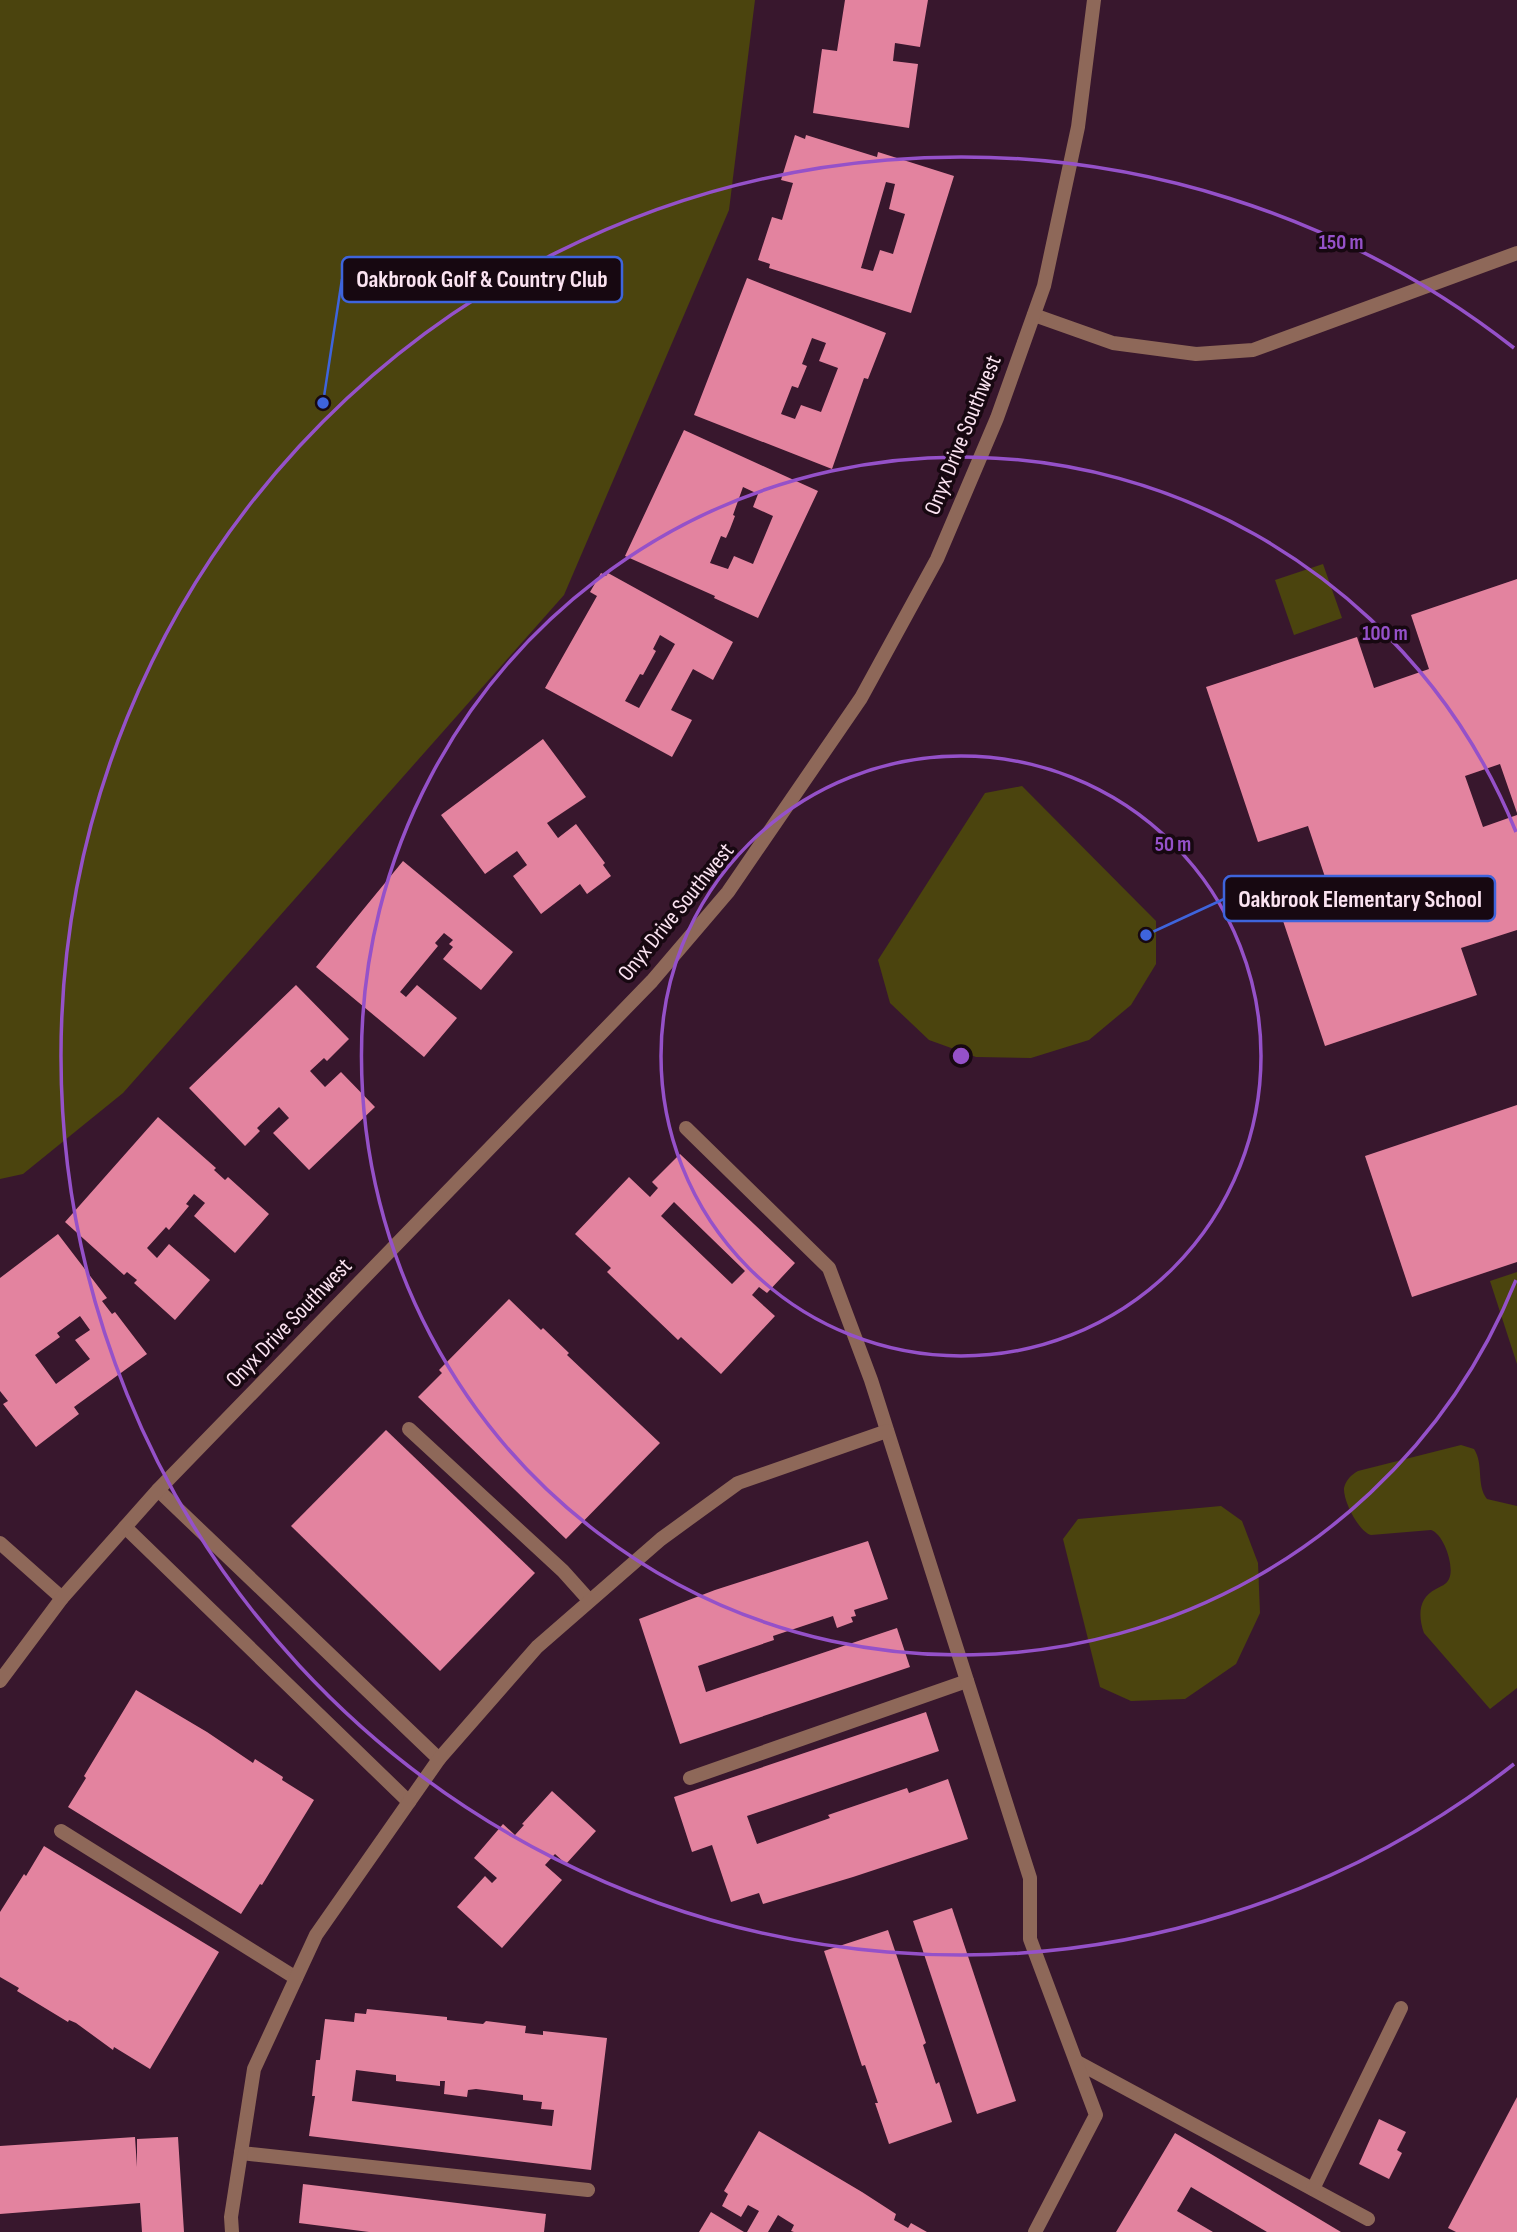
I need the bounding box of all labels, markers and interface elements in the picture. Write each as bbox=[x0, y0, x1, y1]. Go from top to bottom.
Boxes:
text: 150 m bbox=[1319, 230, 1363, 255]
callout: Oakbrook Golf & Country Club bbox=[342, 257, 622, 302]
text: Oakbrook Golf & Country Club bbox=[356, 265, 608, 294]
street label: Onyx Drive Southwest bbox=[918, 351, 1008, 519]
text: 100 m bbox=[1362, 621, 1408, 646]
text: 50 m bbox=[1155, 832, 1191, 857]
street label: Onyx Drive Southwest bbox=[612, 837, 740, 987]
callout: Oakbrook Elementary School bbox=[1224, 876, 1495, 921]
text: Oakbrook Elementary School bbox=[1238, 885, 1482, 914]
centre of rings bbox=[949, 1044, 973, 1068]
street label: Onyx Drive Southwest bbox=[220, 1252, 358, 1394]

